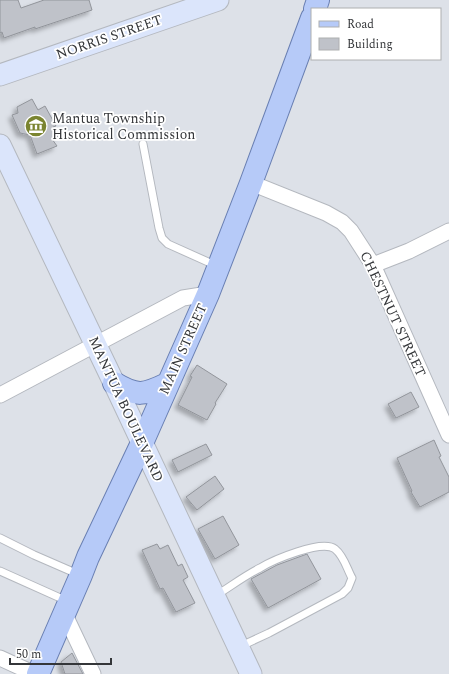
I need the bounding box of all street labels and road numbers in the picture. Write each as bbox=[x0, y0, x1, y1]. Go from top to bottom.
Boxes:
street label: NORRIS STREET bbox=[53, 9, 165, 65]
street label: CHESTNUT STREET bbox=[355, 248, 431, 380]
street label: MAIN STREET bbox=[153, 300, 213, 398]
street label: MANTUA BOULEVARD bbox=[83, 333, 169, 485]

